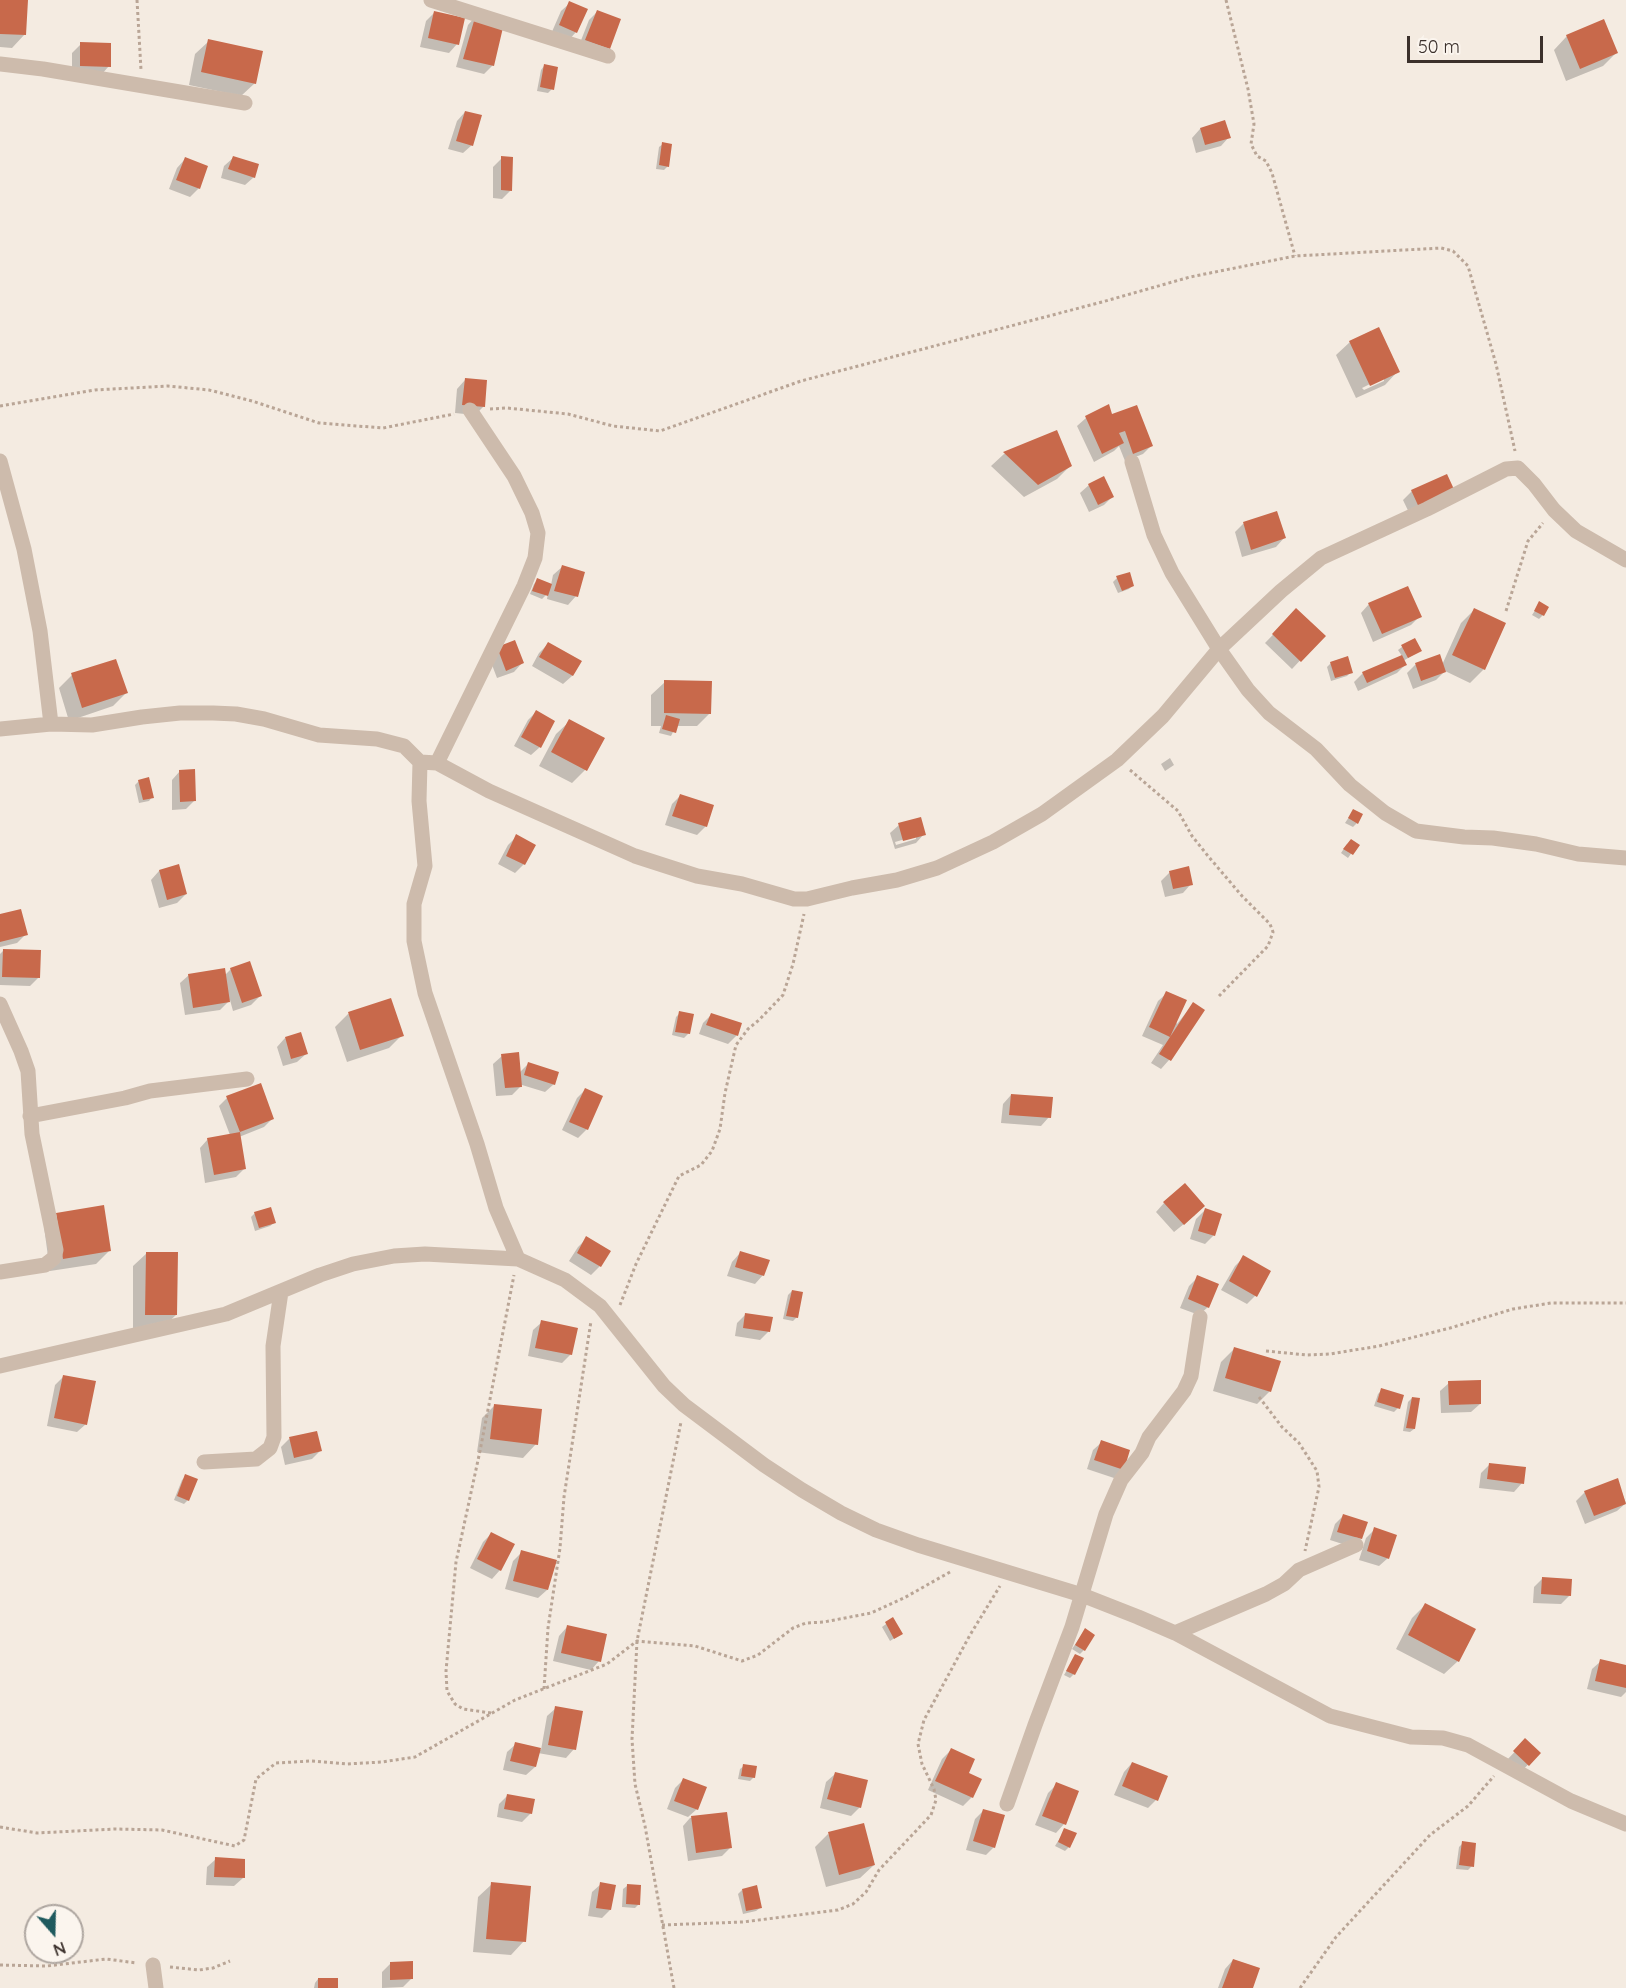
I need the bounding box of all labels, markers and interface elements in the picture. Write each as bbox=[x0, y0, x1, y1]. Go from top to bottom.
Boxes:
scale bar bbox=[1410, 24, 1546, 62]
text: 50 m bbox=[1418, 35, 1460, 58]
north arrow bbox=[24, 1904, 84, 1964]
text: N bbox=[51, 1938, 68, 1960]

